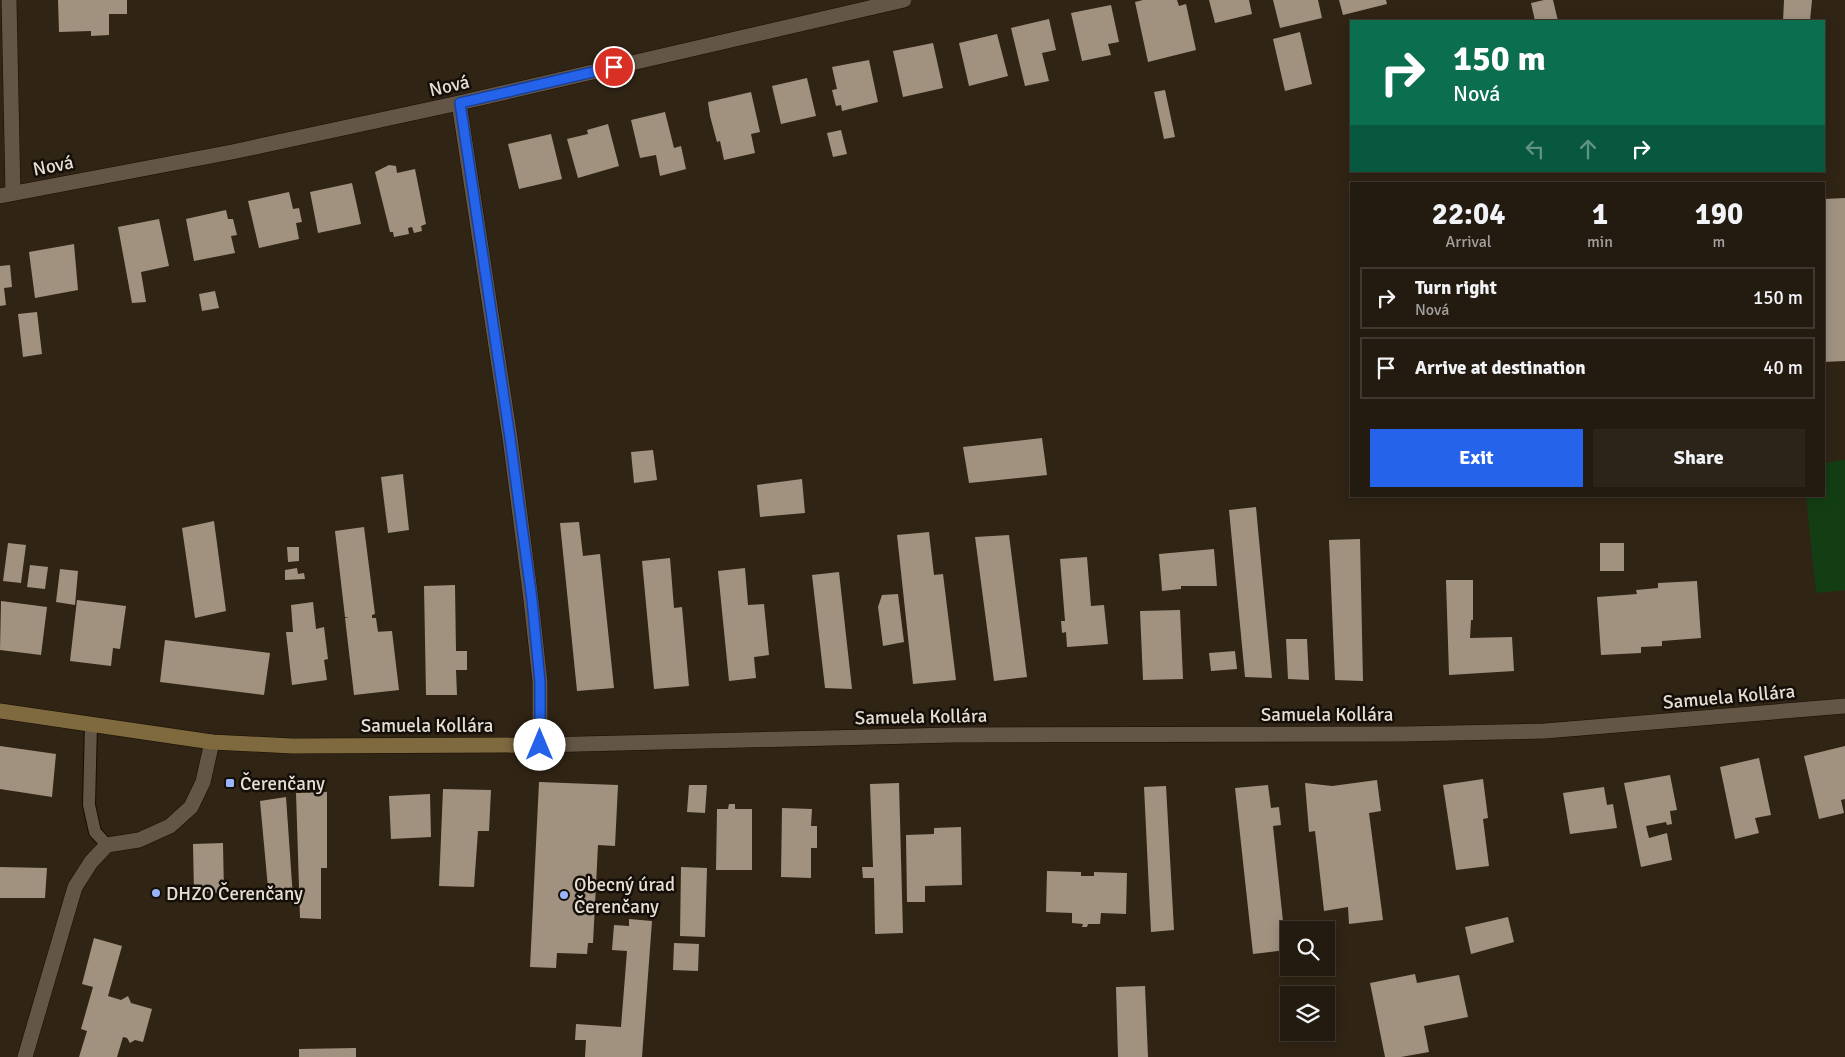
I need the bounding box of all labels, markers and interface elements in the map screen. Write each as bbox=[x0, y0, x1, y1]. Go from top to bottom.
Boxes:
text: 150 m bbox=[1453, 37, 1546, 80]
icon: right bbox=[1370, 40, 1435, 105]
pin bbox=[593, 46, 635, 88]
icon: arrive bbox=[600, 53, 628, 81]
street label: Nová bbox=[427, 70, 472, 102]
text: Nová bbox=[1453, 80, 1500, 107]
icon: left bbox=[1521, 135, 1549, 163]
icon: ahead bbox=[1574, 135, 1602, 163]
icon: right bbox=[1627, 135, 1655, 163]
street label: Nová bbox=[31, 150, 76, 182]
text: 22:04 bbox=[1432, 196, 1505, 233]
text: 1 bbox=[1592, 196, 1608, 233]
text: 190 bbox=[1695, 196, 1743, 233]
text: Arrival bbox=[1445, 232, 1492, 252]
text: min bbox=[1587, 232, 1613, 252]
text: m bbox=[1713, 232, 1725, 252]
text: Turn right bbox=[1415, 276, 1497, 300]
icon: right bbox=[1372, 284, 1400, 312]
text: 150 m bbox=[1753, 286, 1803, 310]
text: Nová bbox=[1415, 300, 1449, 320]
icon: arrive bbox=[1372, 354, 1400, 382]
text: Arrive at destination bbox=[1415, 356, 1586, 380]
text: 40 m bbox=[1763, 356, 1803, 380]
button: Exit bbox=[1370, 429, 1583, 487]
button: Share bbox=[1593, 429, 1805, 487]
street label: Samuela Kollára bbox=[1662, 679, 1796, 715]
street label: Samuela Kollára bbox=[1261, 703, 1393, 727]
street label: Samuela Kollára bbox=[855, 704, 988, 730]
street label: Samuela Kollára bbox=[361, 714, 493, 738]
position arrow bbox=[513, 718, 565, 770]
place label: Čerenčany bbox=[240, 771, 325, 796]
marker: Čerenčany bbox=[224, 777, 236, 789]
place label: Obecný úrad Čerenčany bbox=[574, 873, 675, 919]
place label: DHZO Čerenčany bbox=[166, 881, 303, 906]
marker: DHZO Čerenčany bbox=[150, 887, 162, 899]
marker: Obecný úrad Čerenčany bbox=[558, 889, 570, 901]
map controls bbox=[1280, 921, 1335, 1041]
button: search bbox=[1280, 921, 1335, 976]
button: layers bbox=[1280, 986, 1335, 1041]

